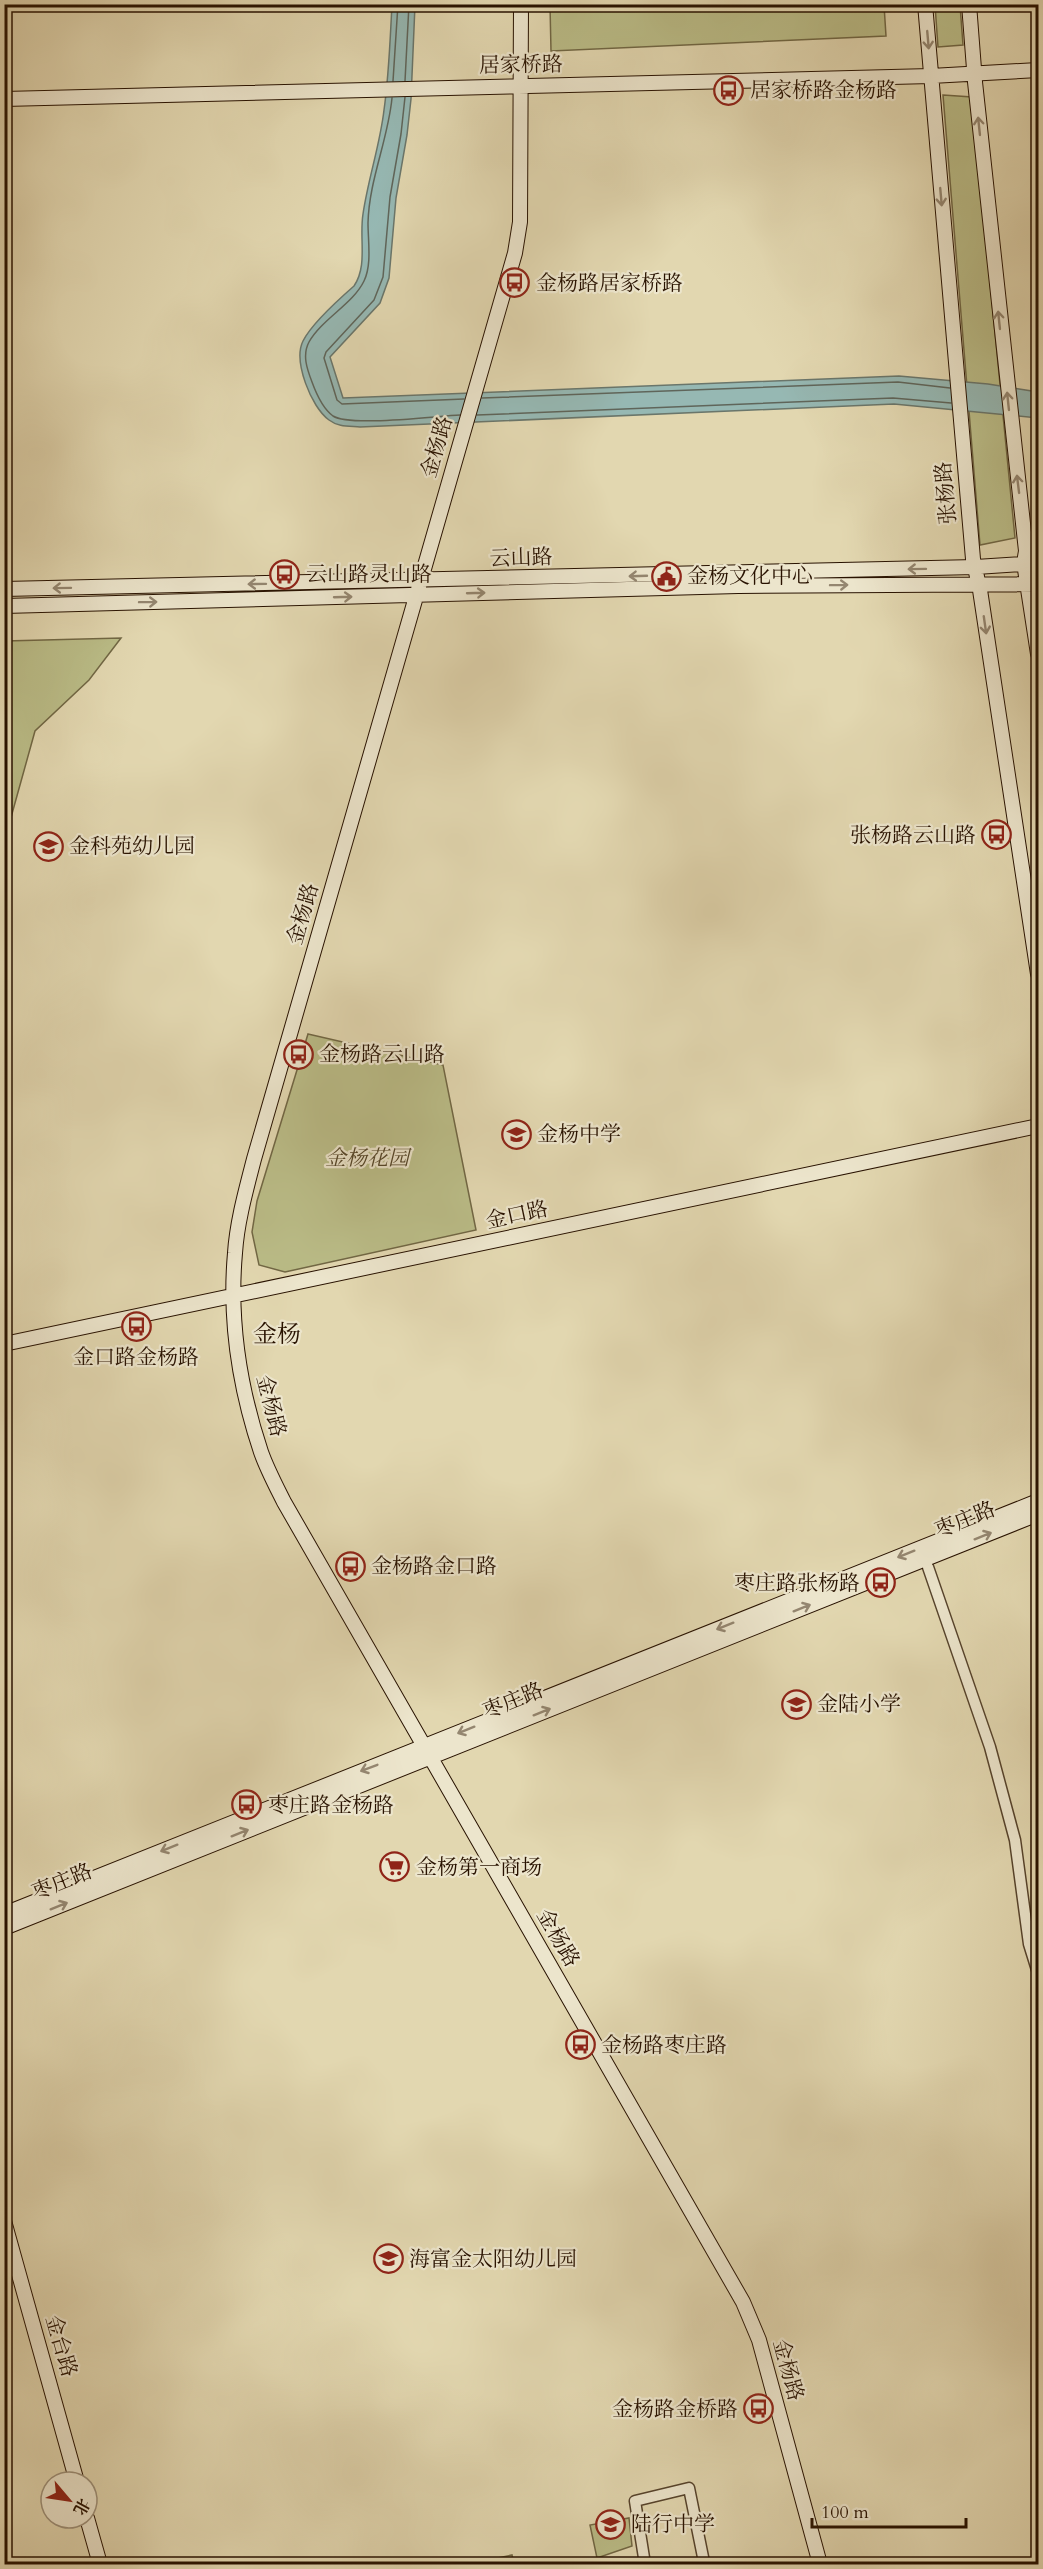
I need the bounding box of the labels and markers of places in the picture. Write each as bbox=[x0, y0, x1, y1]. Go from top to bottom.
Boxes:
bus stop icon: 居家桥路金杨路 bbox=[713, 74, 745, 106]
place label: 居家桥路金杨路 bbox=[750, 76, 897, 105]
bus stop icon: 金杨路居家桥路 bbox=[499, 267, 531, 299]
place label: 金杨路居家桥路 bbox=[536, 269, 683, 298]
bus stop icon: 云山路灵山路 bbox=[269, 558, 301, 590]
place label: 云山路灵山路 bbox=[306, 560, 432, 589]
public building icon: 金杨文化中心 bbox=[650, 560, 682, 592]
place label: 金杨文化中心 bbox=[687, 562, 813, 591]
bus stop icon: 张杨路云山路 bbox=[981, 819, 1013, 851]
place label: 张杨路云山路 bbox=[850, 821, 976, 850]
school or university icon: 金科苑幼儿园 bbox=[32, 830, 64, 862]
place label: 金科苑幼儿园 bbox=[69, 832, 195, 861]
bus stop icon: 金杨路云山路 bbox=[282, 1038, 314, 1070]
place label: 金杨路云山路 bbox=[319, 1040, 445, 1069]
school or university icon: 金杨中学 bbox=[500, 1118, 532, 1150]
place label: 金杨中学 bbox=[537, 1120, 621, 1149]
bus stop icon: 金口路金杨路 bbox=[120, 1310, 152, 1342]
place label: 金口路金杨路 bbox=[73, 1343, 199, 1372]
bus stop icon: 金杨路金口路 bbox=[334, 1550, 366, 1582]
place label: 金杨路金口路 bbox=[371, 1552, 497, 1581]
bus stop icon: 枣庄路张杨路 bbox=[865, 1567, 897, 1599]
place label: 枣庄路张杨路 bbox=[734, 1569, 860, 1598]
school or university icon: 金陆小学 bbox=[780, 1688, 812, 1720]
place label: 金陆小学 bbox=[817, 1690, 901, 1719]
bus stop icon: 枣庄路金杨路 bbox=[231, 1789, 263, 1821]
place label: 枣庄路金杨路 bbox=[268, 1791, 394, 1820]
supermarket icon: 金杨第一商场 bbox=[379, 1851, 411, 1883]
place label: 金杨第一商场 bbox=[416, 1853, 542, 1882]
bus stop icon: 金杨路枣庄路 bbox=[564, 2029, 596, 2061]
place label: 金杨路枣庄路 bbox=[601, 2031, 727, 2060]
school or university icon: 海富金太阳幼儿园 bbox=[372, 2243, 404, 2275]
place label: 海富金太阳幼儿园 bbox=[409, 2245, 577, 2274]
bus stop icon: 金杨路金桥路 bbox=[743, 2393, 775, 2425]
place label: 金杨路金桥路 bbox=[612, 2395, 738, 2424]
school or university icon: 陆行中学 bbox=[594, 2508, 626, 2540]
place label: 陆行中学 bbox=[631, 2510, 715, 2539]

